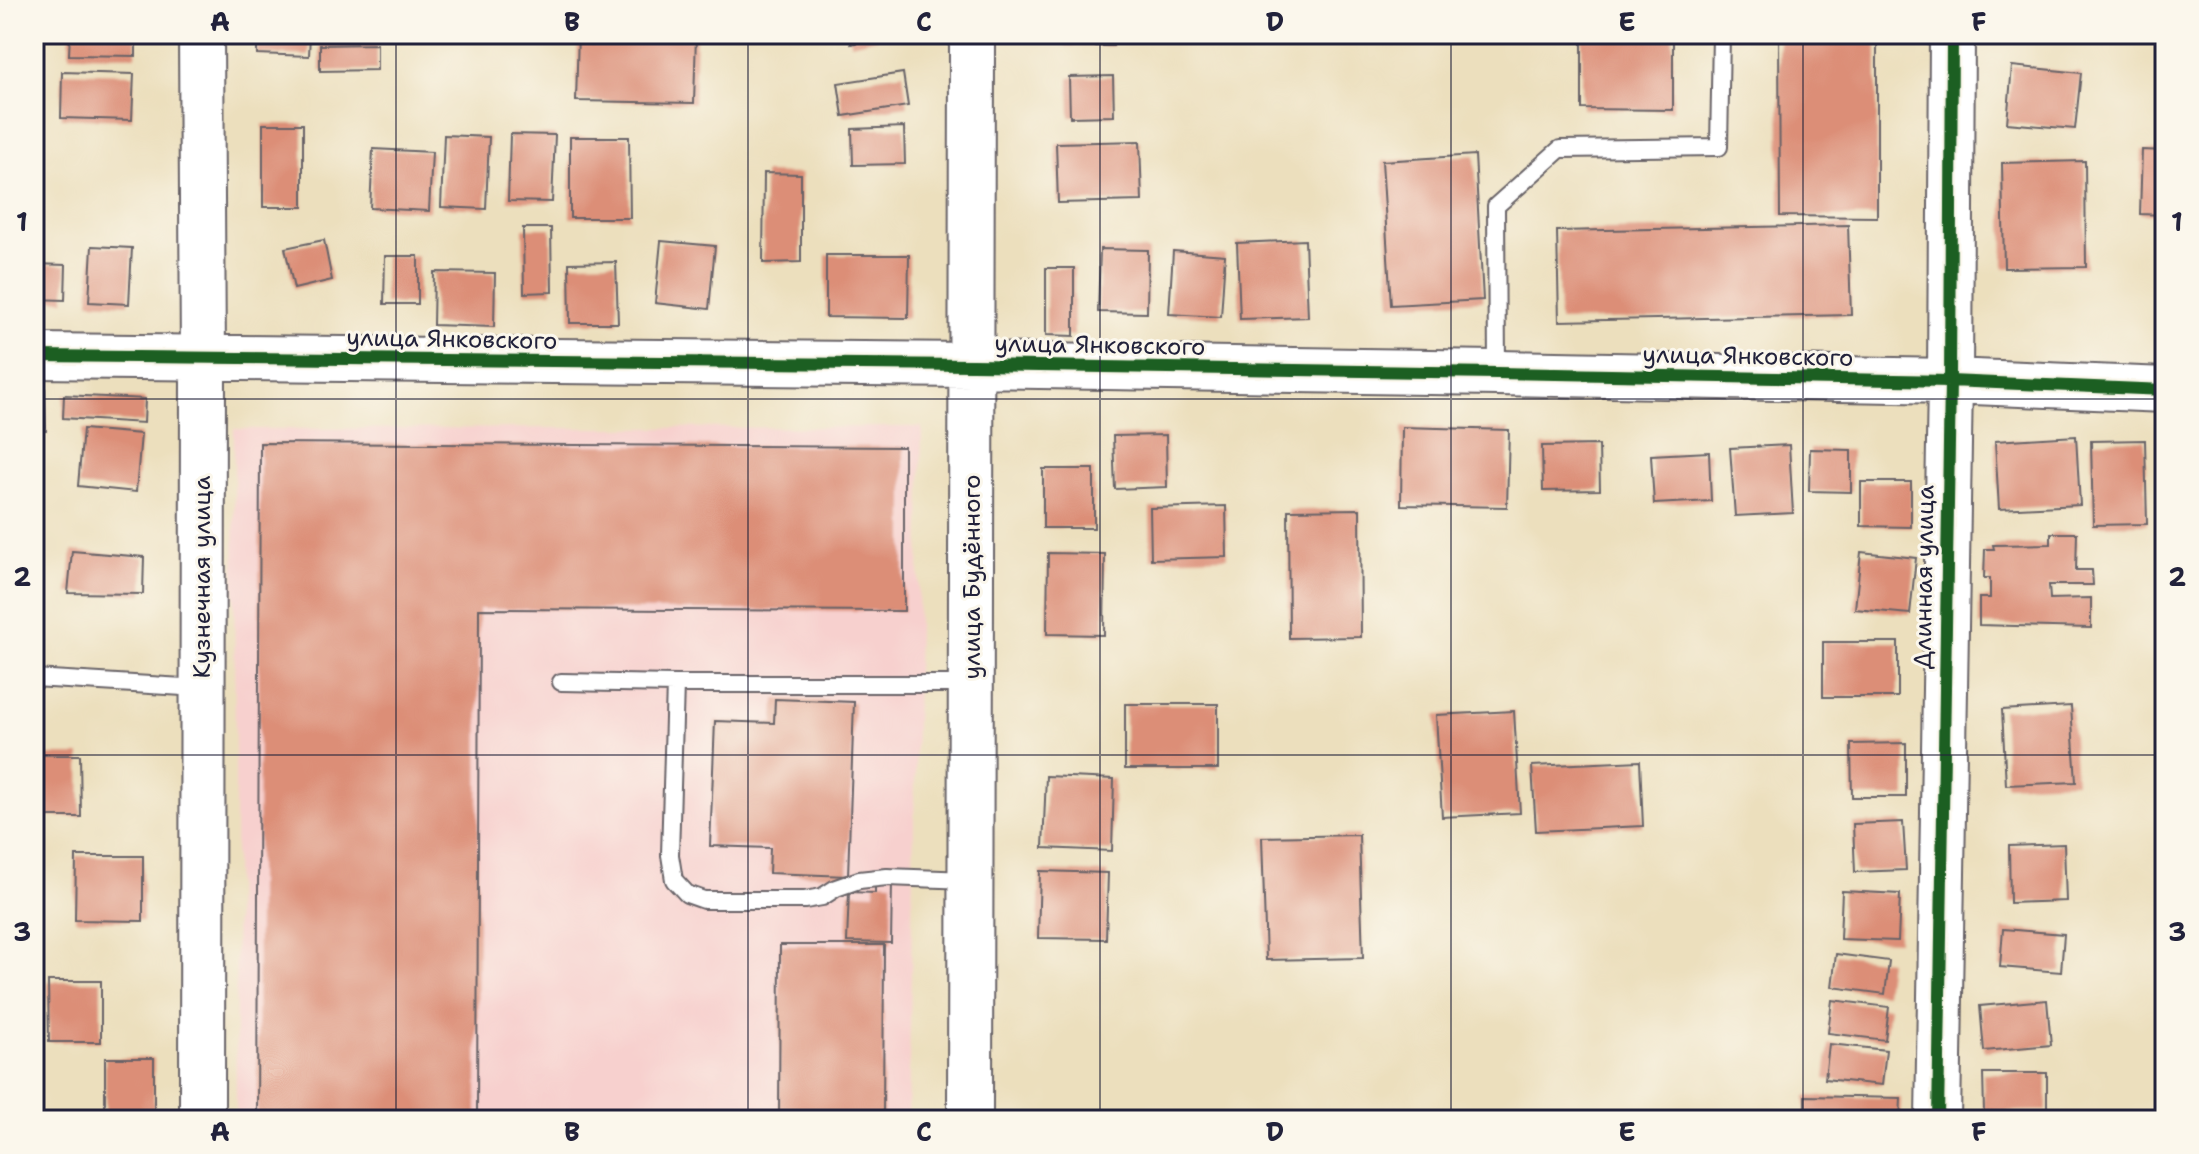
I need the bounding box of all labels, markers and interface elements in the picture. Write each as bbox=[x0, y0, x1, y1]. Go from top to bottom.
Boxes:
text: A bbox=[210, 4, 230, 39]
text: B bbox=[564, 4, 580, 39]
text: C bbox=[916, 4, 932, 39]
text: D bbox=[1266, 4, 1284, 39]
text: E bbox=[1618, 4, 1636, 39]
text: F bbox=[1971, 4, 1987, 39]
text: 1 bbox=[16, 204, 28, 239]
text: 1 bbox=[2171, 204, 2183, 239]
street label: улица Янковского bbox=[346, 321, 558, 357]
street label: улица Янковского bbox=[994, 327, 1206, 363]
street label: улица Янковского bbox=[1642, 338, 1854, 374]
street label: улица Будённого bbox=[956, 474, 988, 680]
street label: Кузнечная улица bbox=[186, 476, 218, 678]
street label: Длинная улица bbox=[1906, 485, 1942, 669]
text: 2 bbox=[13, 559, 31, 594]
text: 2 bbox=[2168, 559, 2186, 594]
text: 3 bbox=[13, 914, 31, 949]
text: 3 bbox=[2168, 914, 2186, 949]
text: A bbox=[210, 1114, 230, 1149]
text: B bbox=[564, 1114, 580, 1149]
text: C bbox=[916, 1114, 932, 1149]
text: D bbox=[1266, 1114, 1284, 1149]
text: E bbox=[1618, 1114, 1636, 1149]
text: F bbox=[1971, 1114, 1987, 1149]

